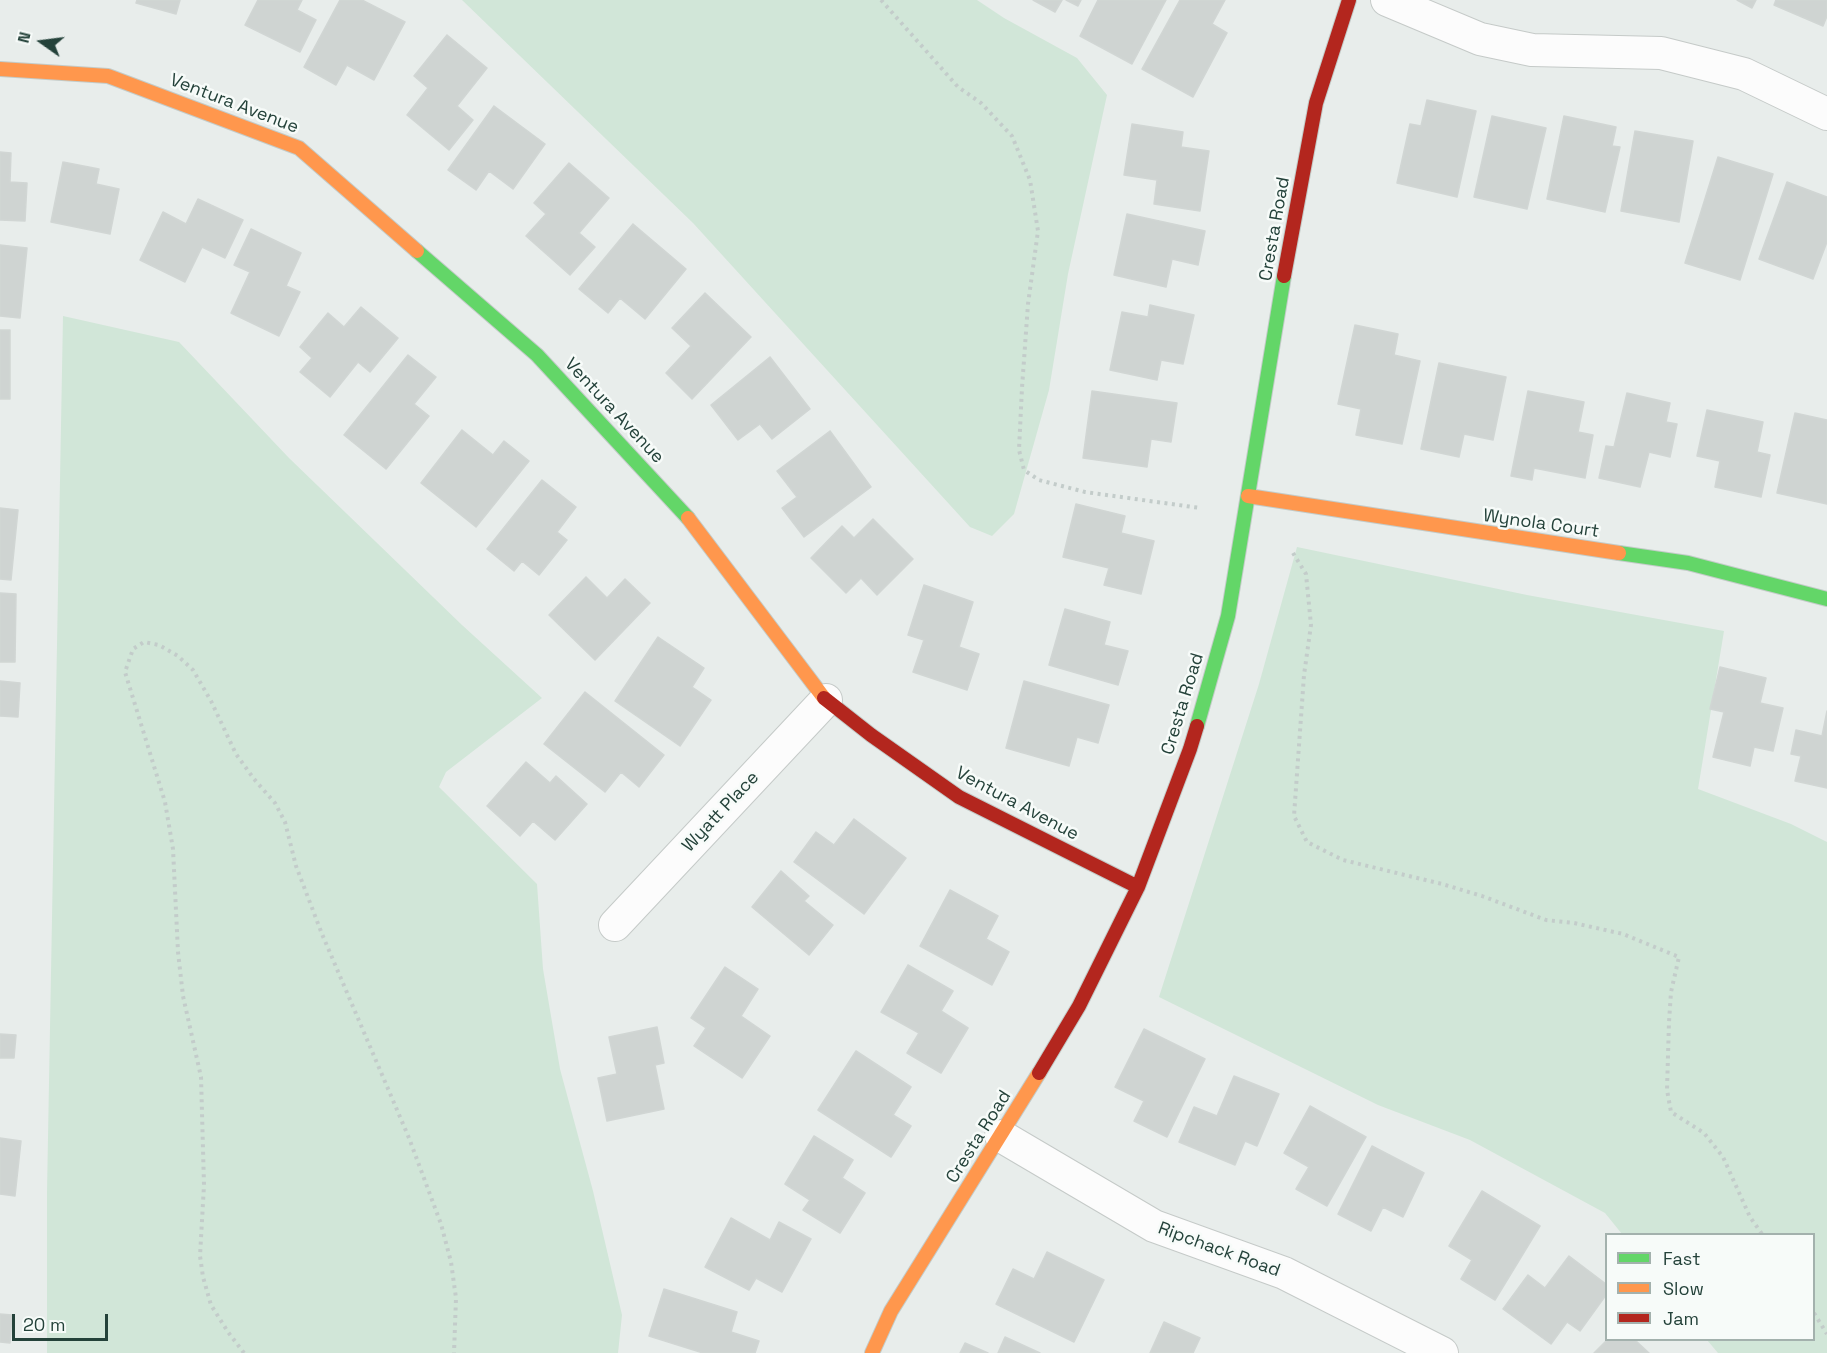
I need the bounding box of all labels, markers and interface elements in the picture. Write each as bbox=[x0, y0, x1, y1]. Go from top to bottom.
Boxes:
north arrow bbox=[12, 12, 72, 72]
text: N bbox=[13, 30, 36, 45]
street label: Ventura Avenue bbox=[167, 70, 301, 138]
street label: Cresta Road bbox=[1255, 175, 1295, 283]
street label: Ventura Avenue bbox=[560, 354, 668, 468]
street label: Wynola Court bbox=[1482, 505, 1600, 543]
street label: Cresta Road bbox=[1157, 650, 1209, 758]
street label: Ventura Avenue bbox=[952, 762, 1082, 846]
street label: Wyatt Place bbox=[678, 767, 764, 857]
street label: Cresta Road bbox=[942, 1087, 1016, 1187]
street label: Ripchack Road bbox=[1155, 1218, 1283, 1282]
legend bbox=[1605, 1233, 1815, 1341]
text: Fast bbox=[1663, 1247, 1700, 1270]
text: Slow bbox=[1663, 1277, 1704, 1300]
scale bar bbox=[15, 1302, 111, 1340]
text: Jam bbox=[1663, 1307, 1699, 1330]
text: 20 m bbox=[23, 1313, 66, 1336]

